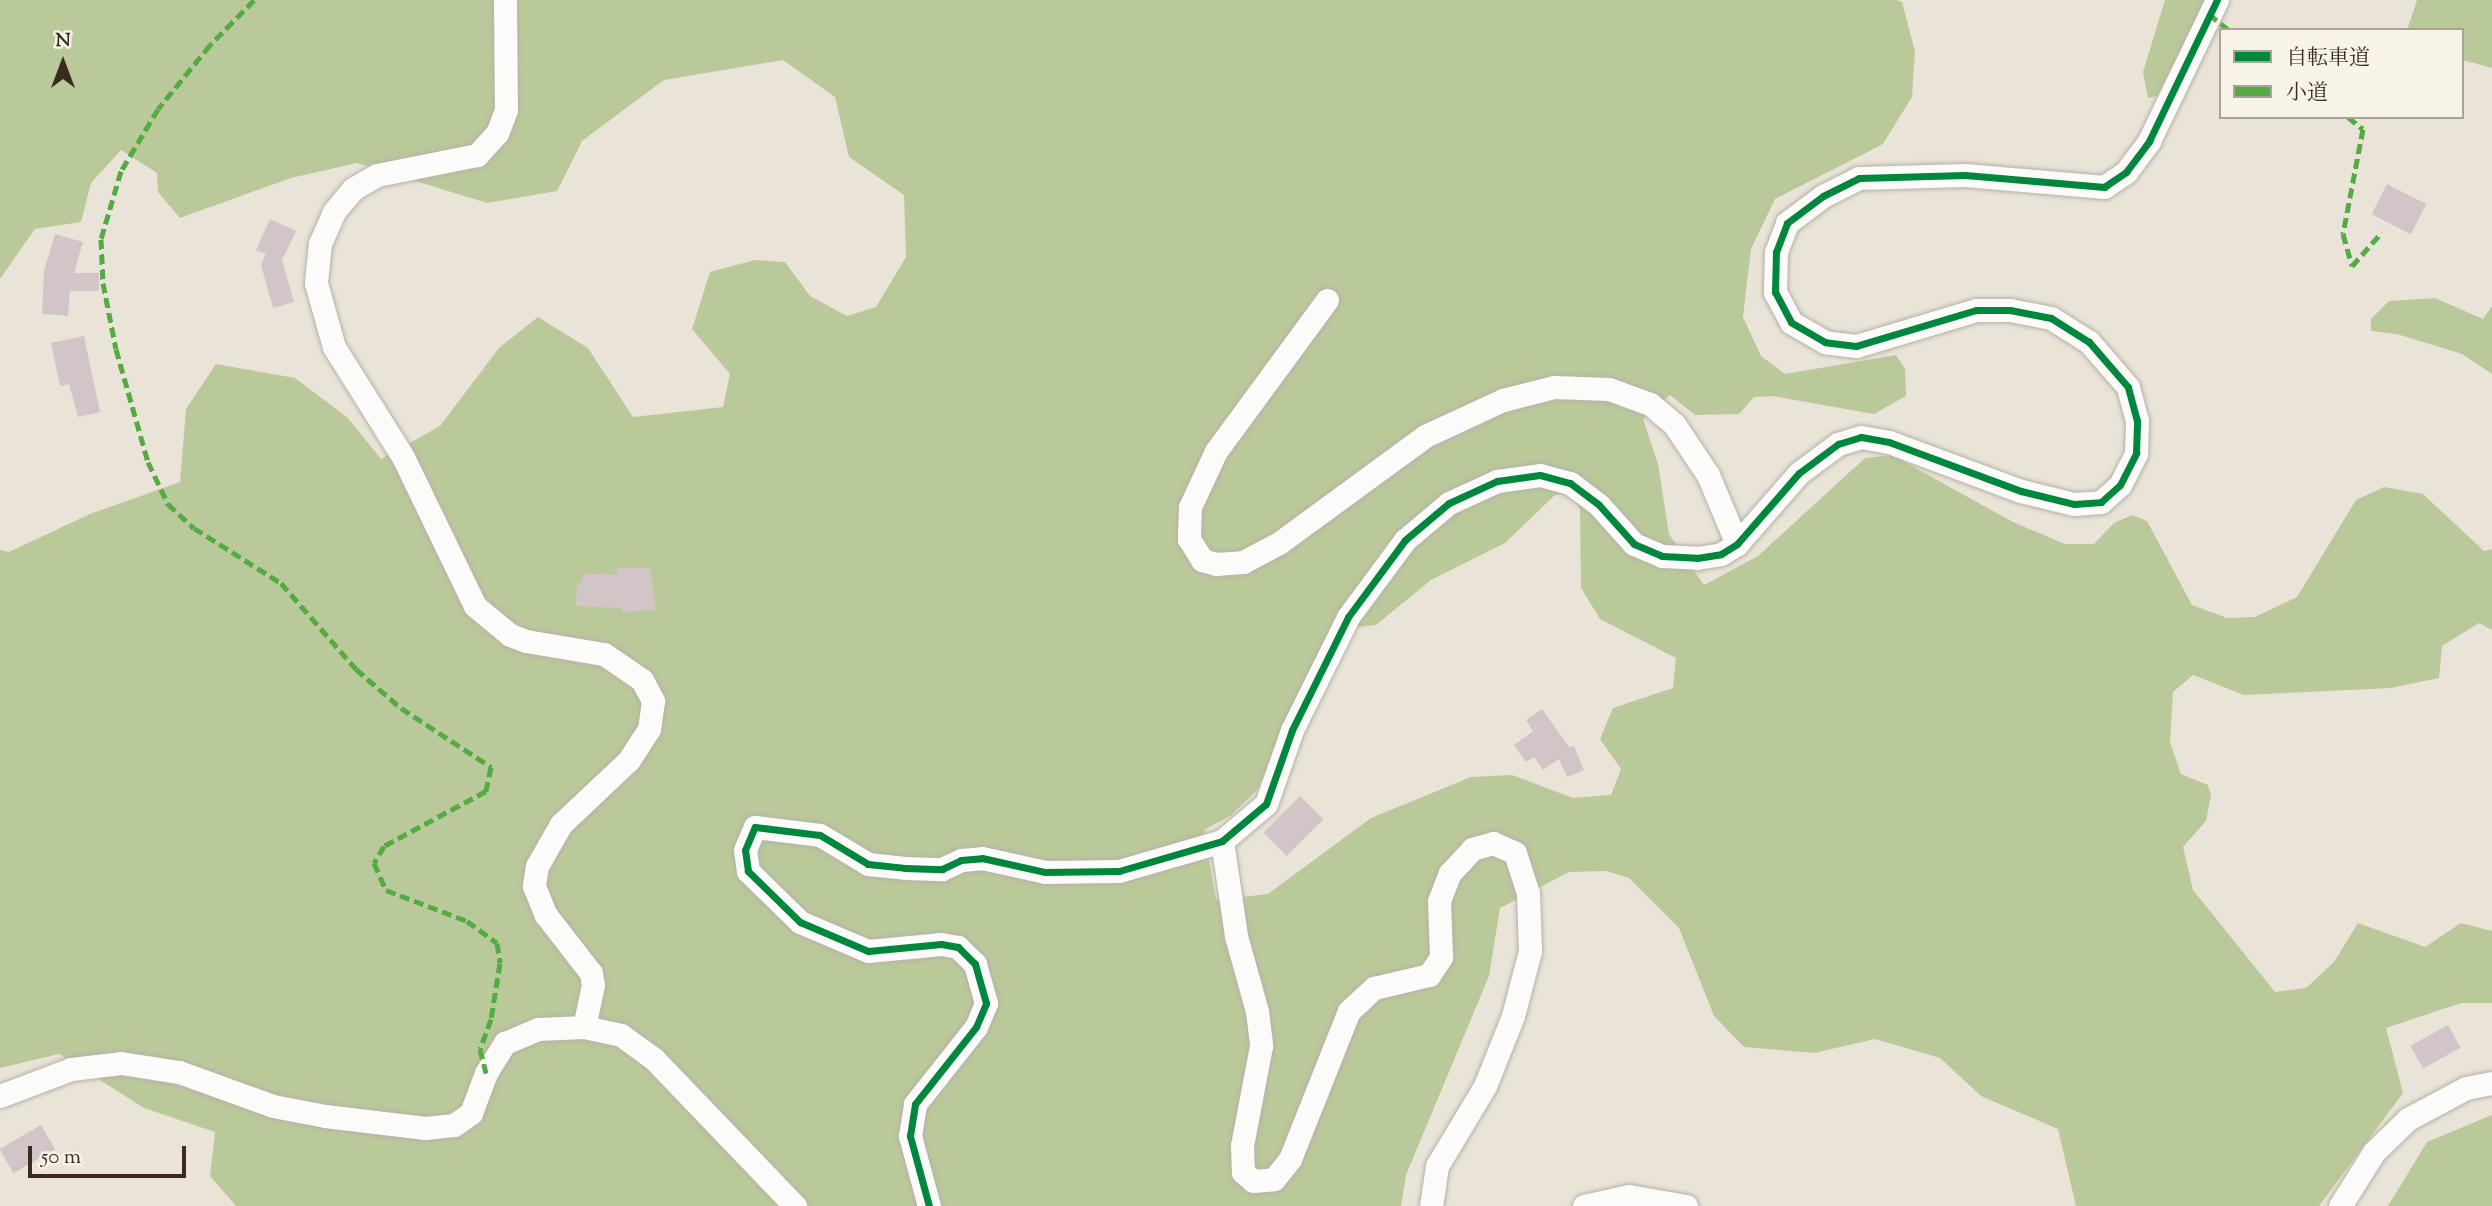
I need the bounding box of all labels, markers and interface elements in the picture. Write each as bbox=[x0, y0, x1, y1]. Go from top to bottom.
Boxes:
north arrow bbox=[28, 28, 98, 98]
text: N bbox=[55, 28, 71, 55]
legend bbox=[2219, 28, 2464, 119]
text: 自転車道 bbox=[2286, 44, 2370, 74]
text: 小道 bbox=[2286, 79, 2328, 109]
scale bar bbox=[32, 1132, 189, 1176]
text: 50 m bbox=[41, 1143, 81, 1173]

